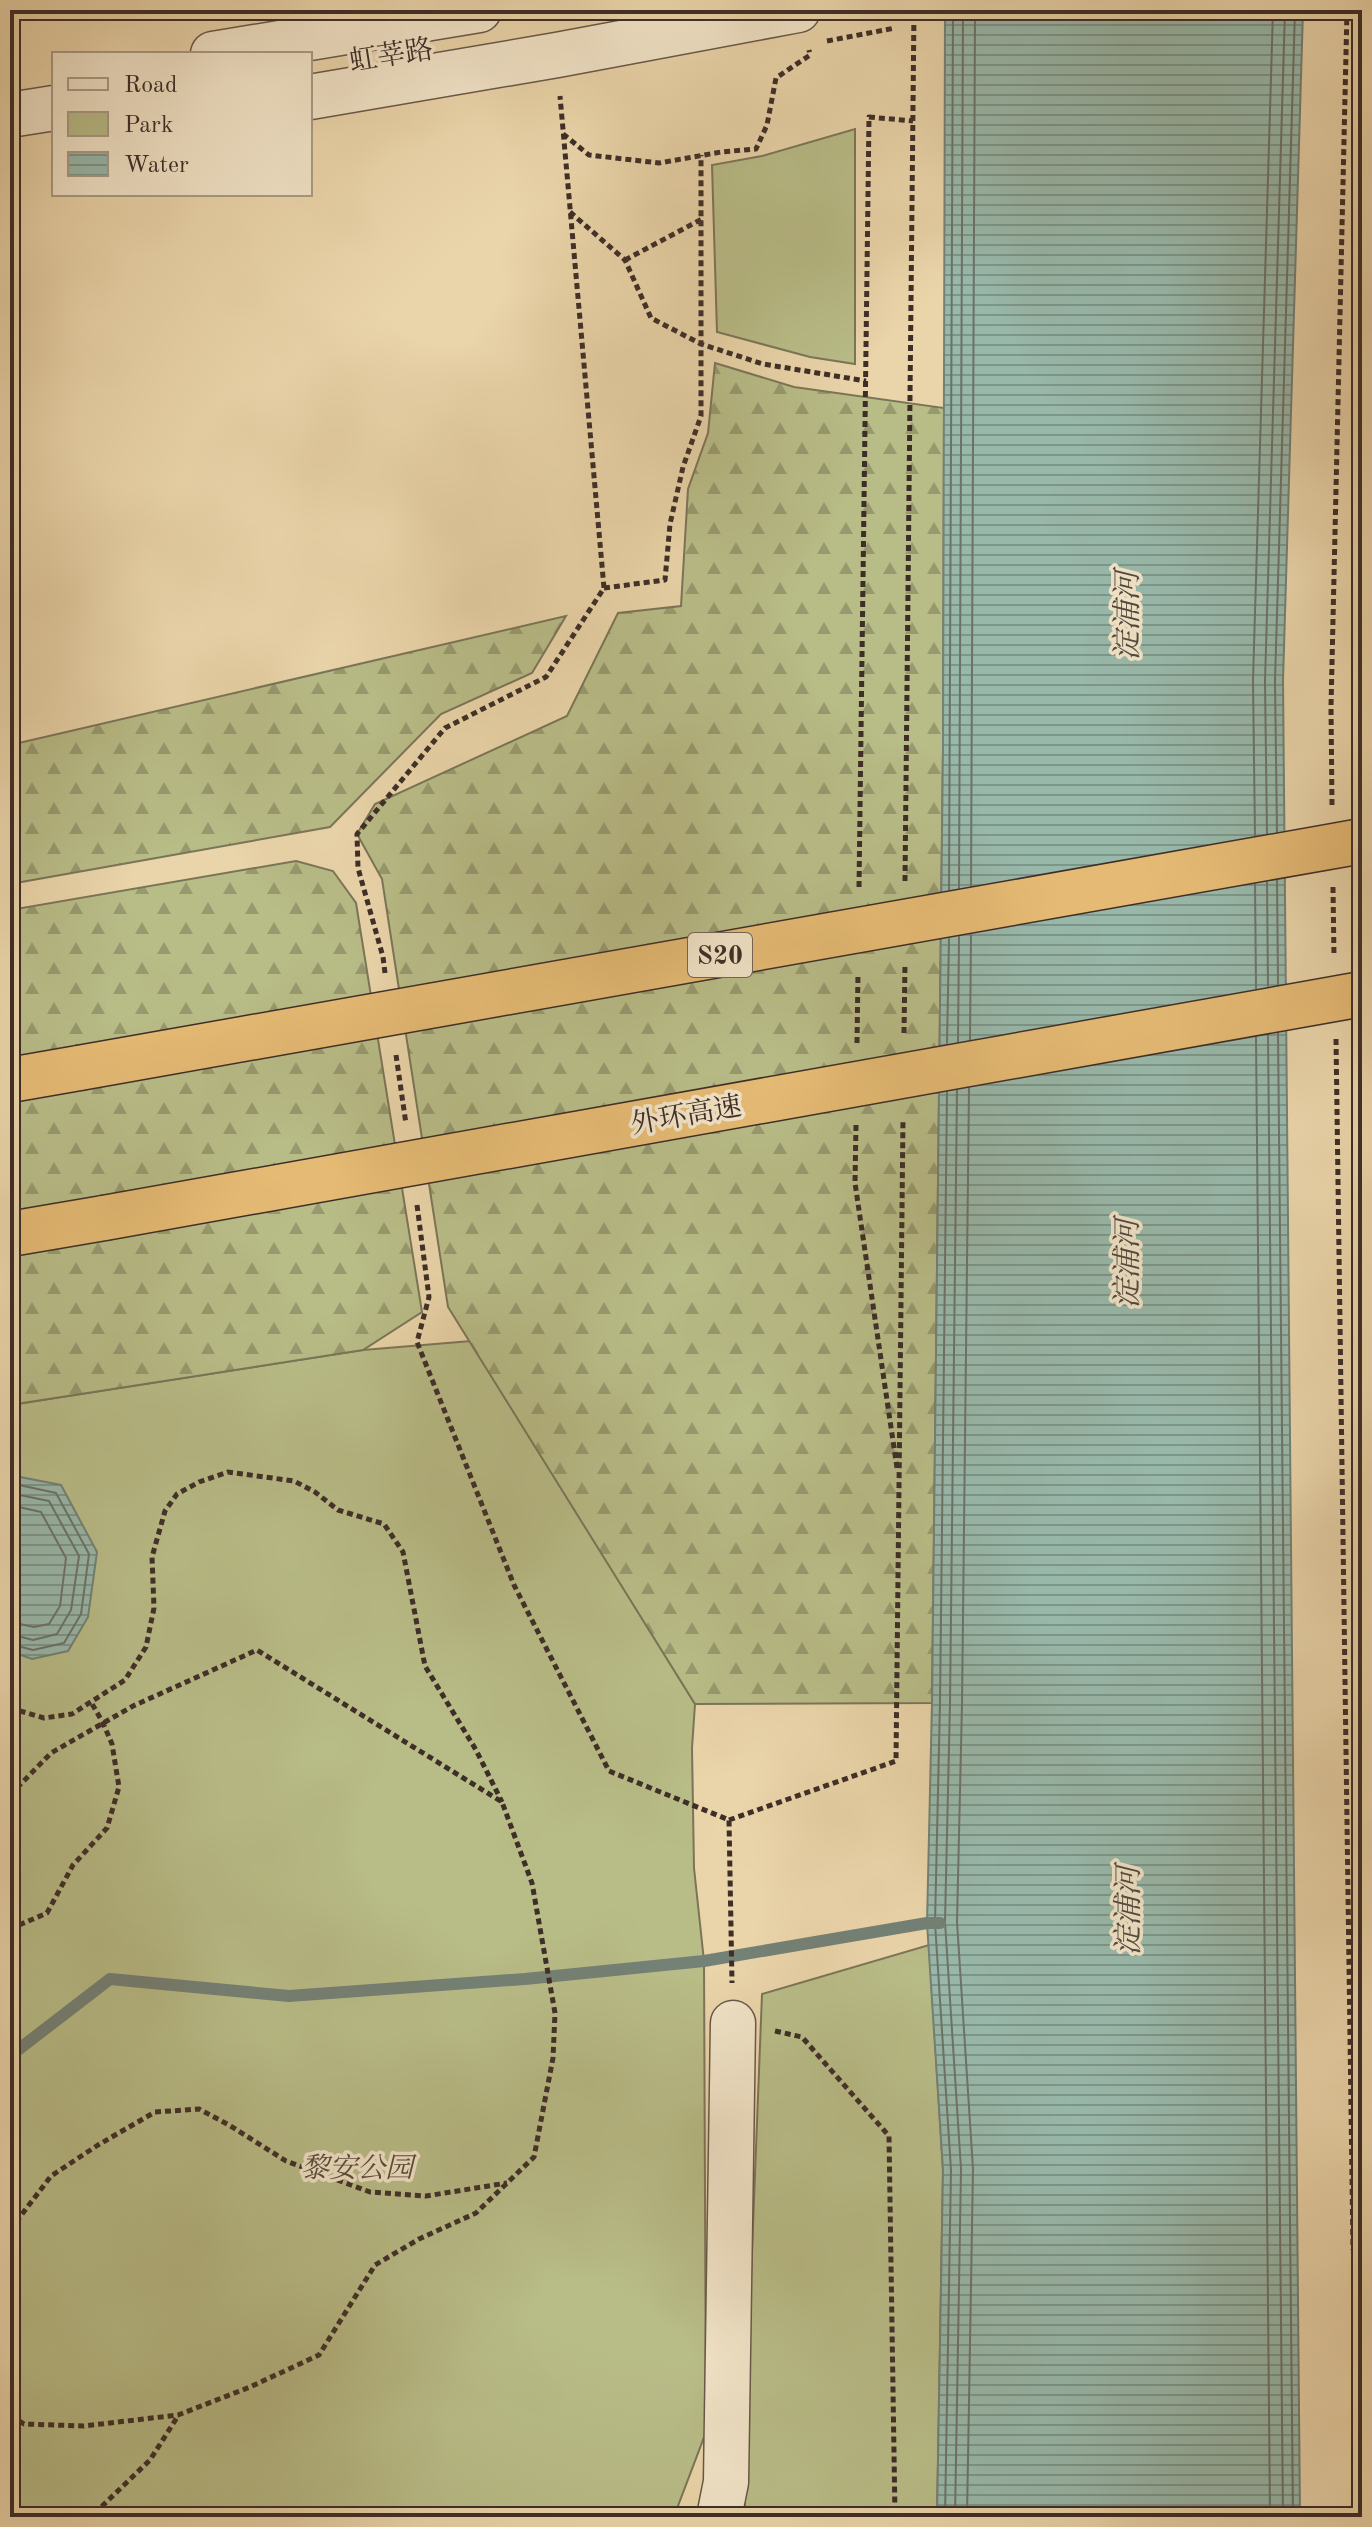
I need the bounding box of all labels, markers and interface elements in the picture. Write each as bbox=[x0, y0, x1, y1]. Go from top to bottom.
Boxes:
street label: 虹莘路 bbox=[347, 34, 435, 77]
legend bbox=[52, 52, 312, 196]
text: Road bbox=[124, 74, 177, 98]
text: Park bbox=[124, 114, 173, 138]
text: Water bbox=[124, 154, 189, 178]
water label: 淀浦河 bbox=[1111, 566, 1144, 661]
road number: S20 bbox=[688, 933, 752, 977]
street label: 外环高速 bbox=[628, 1090, 744, 1140]
water label: 淀浦河 bbox=[1111, 1214, 1144, 1309]
water label: 淀浦河 bbox=[1112, 1861, 1145, 1956]
park label: 黎安公园 bbox=[301, 2153, 417, 2184]

